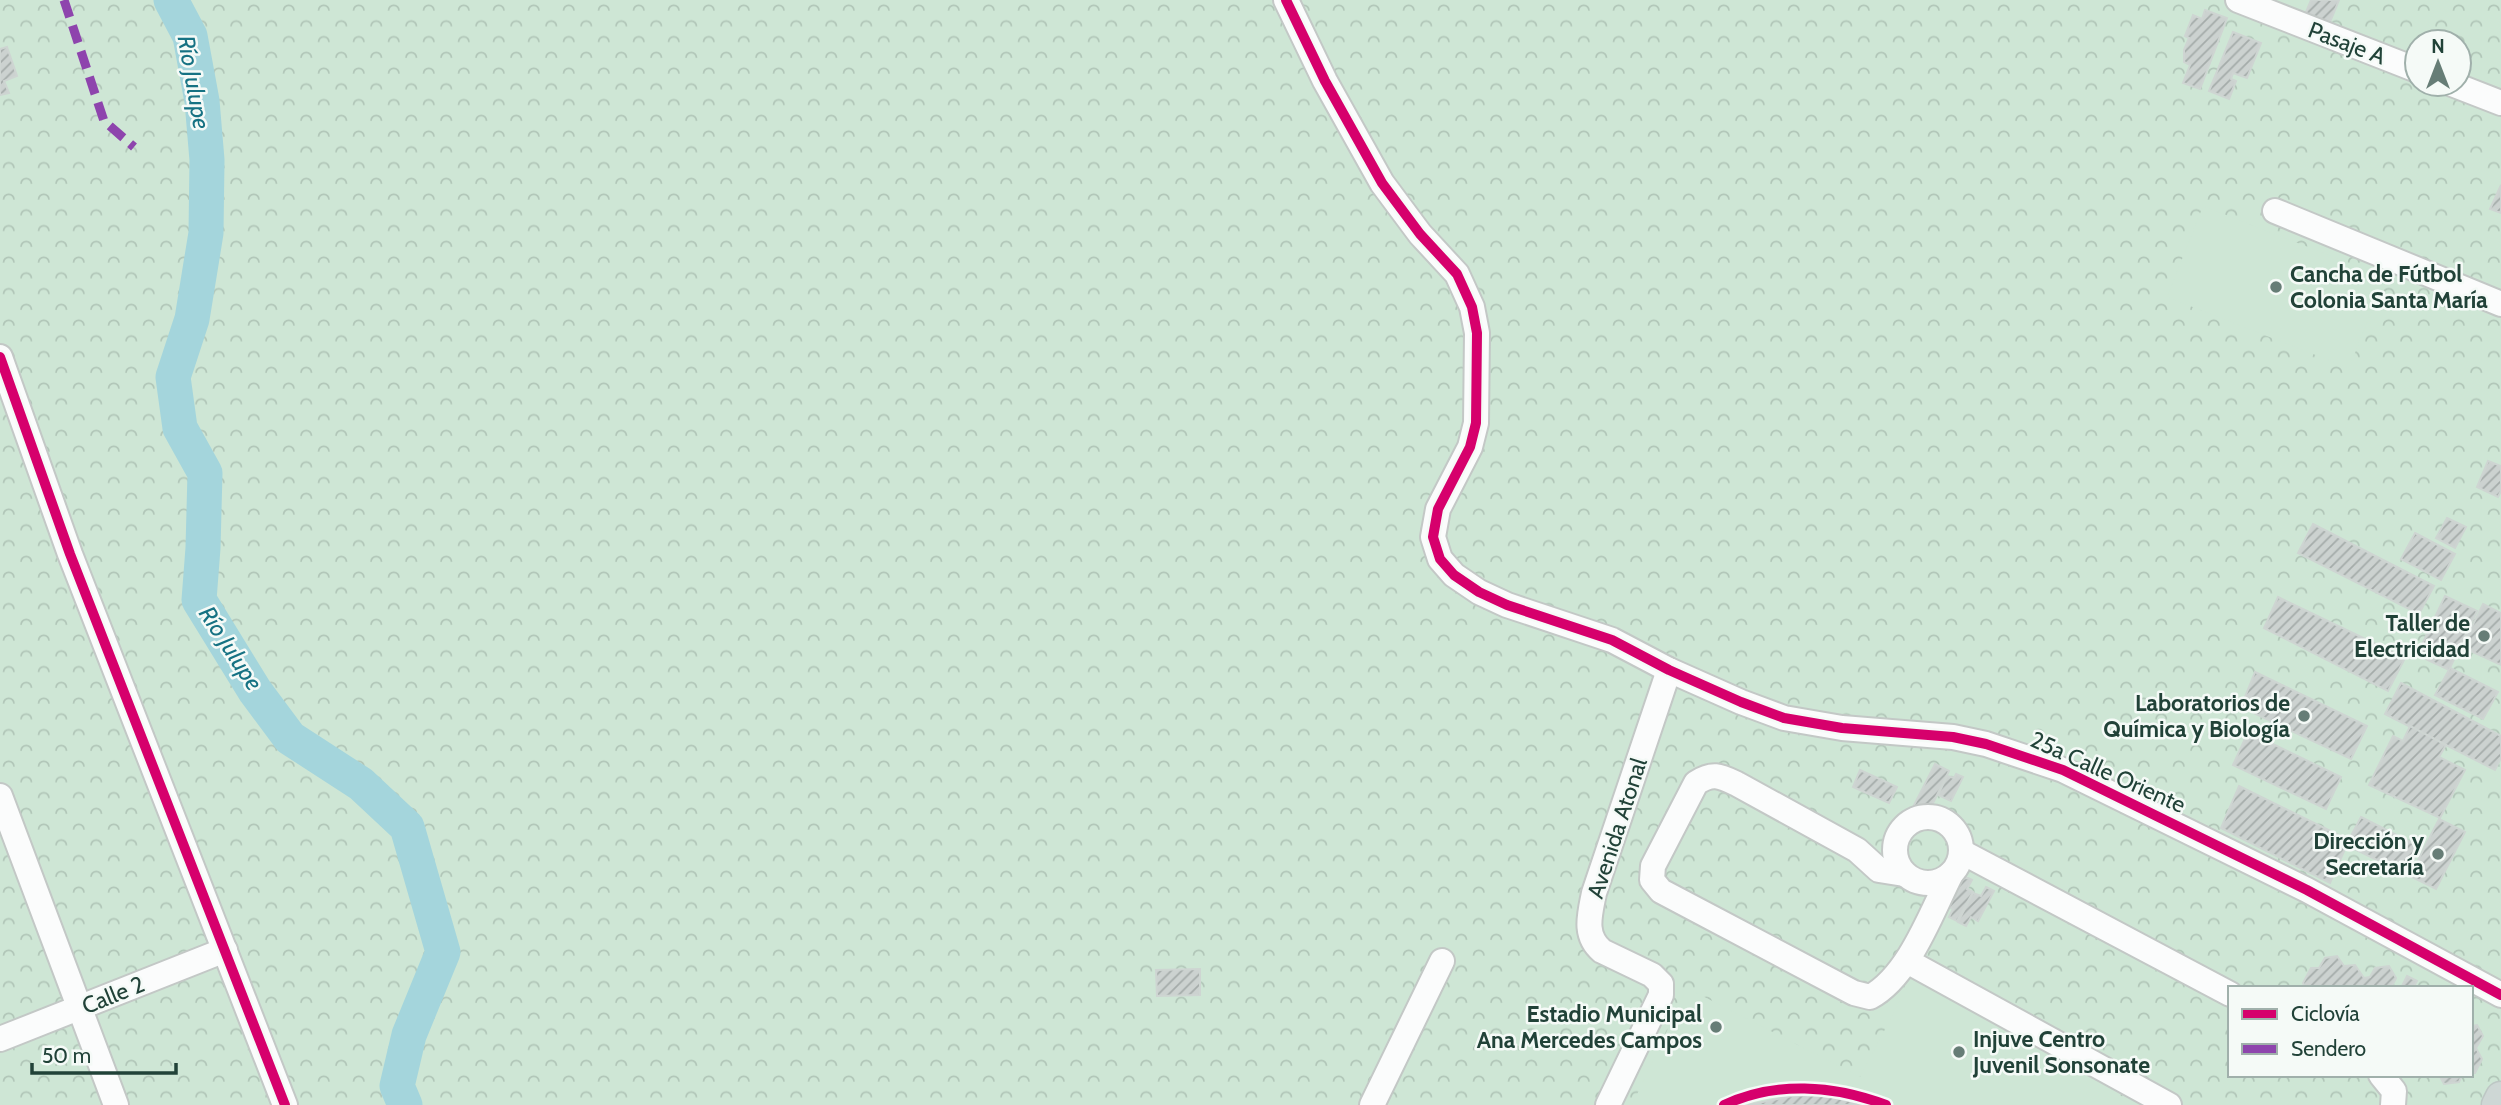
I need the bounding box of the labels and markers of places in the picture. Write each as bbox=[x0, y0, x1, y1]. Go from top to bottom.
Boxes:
place label: Cancha de Fútbol Colonia Santa María bbox=[2290, 260, 2488, 314]
marker: Cancha de Fútbol Colonia Santa María bbox=[2268, 279, 2284, 295]
place label: Taller de Electricidad bbox=[2354, 609, 2470, 663]
marker: Taller de Electricidad bbox=[2476, 628, 2492, 644]
place label: Laboratorios de Química y Biología bbox=[2103, 689, 2291, 743]
marker: Laboratorios de Química y Biología bbox=[2296, 708, 2312, 724]
place label: Dirección y Secretaría bbox=[2313, 827, 2425, 881]
marker: Dirección y Secretaría bbox=[2430, 846, 2446, 862]
place label: Estadio Municipal Ana Mercedes Campos bbox=[1477, 1000, 1702, 1054]
marker: Estadio Municipal Ana Mercedes Campos bbox=[1708, 1019, 1724, 1035]
place label: Injuve Centro Juvenil Sonsonate bbox=[1972, 1025, 2150, 1079]
marker: Injuve Centro Juvenil Sonsonate bbox=[1951, 1044, 1967, 1060]

